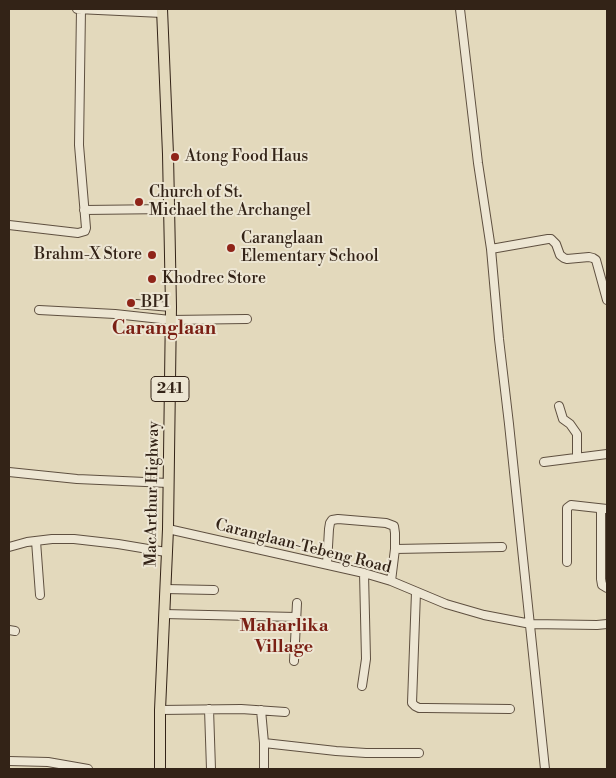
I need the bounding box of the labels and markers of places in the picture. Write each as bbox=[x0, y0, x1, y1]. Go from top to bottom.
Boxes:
place label: Atong Food Haus bbox=[185, 147, 308, 167]
marker: Atong Food Haus bbox=[169, 151, 181, 163]
place label: Church of St. Michael the Archangel bbox=[149, 183, 311, 221]
marker: Church of St. Michael the Archangel bbox=[133, 196, 145, 208]
place label: Caranglaan Elementary School bbox=[241, 229, 378, 267]
marker: Caranglaan Elementary School bbox=[225, 242, 237, 254]
place label: Brahm-X Store bbox=[34, 245, 142, 265]
marker: Brahm-X Store bbox=[146, 249, 158, 261]
place label: Khodrec Store bbox=[162, 269, 266, 289]
marker: Khodrec Store bbox=[146, 273, 158, 285]
place label: BPI bbox=[141, 293, 169, 313]
marker: BPI bbox=[125, 297, 137, 309]

